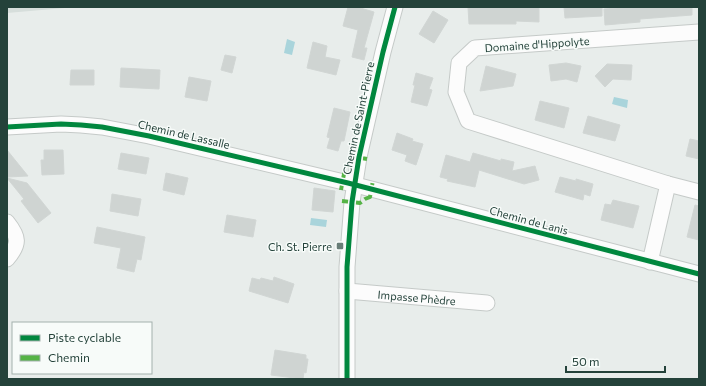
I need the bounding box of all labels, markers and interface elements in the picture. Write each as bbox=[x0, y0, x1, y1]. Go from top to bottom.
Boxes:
street label: Domaine d'Hippolyte bbox=[484, 34, 590, 54]
street label: Chemin de Saint-Pierre bbox=[340, 60, 376, 176]
street label: Chemin de Lassalle bbox=[137, 117, 231, 151]
street label: Chemin de Lanis bbox=[488, 203, 570, 237]
place label: Ch. St. Pierre bbox=[268, 240, 332, 253]
marker: Ch. St. Pierre bbox=[335, 241, 345, 251]
street label: Impasse Phèdre bbox=[377, 287, 457, 307]
legend bbox=[12, 322, 152, 374]
text: Piste cyclable bbox=[48, 330, 121, 344]
scale bar bbox=[566, 348, 665, 374]
text: Chemin bbox=[48, 350, 90, 364]
text: 50 m bbox=[572, 354, 600, 368]

